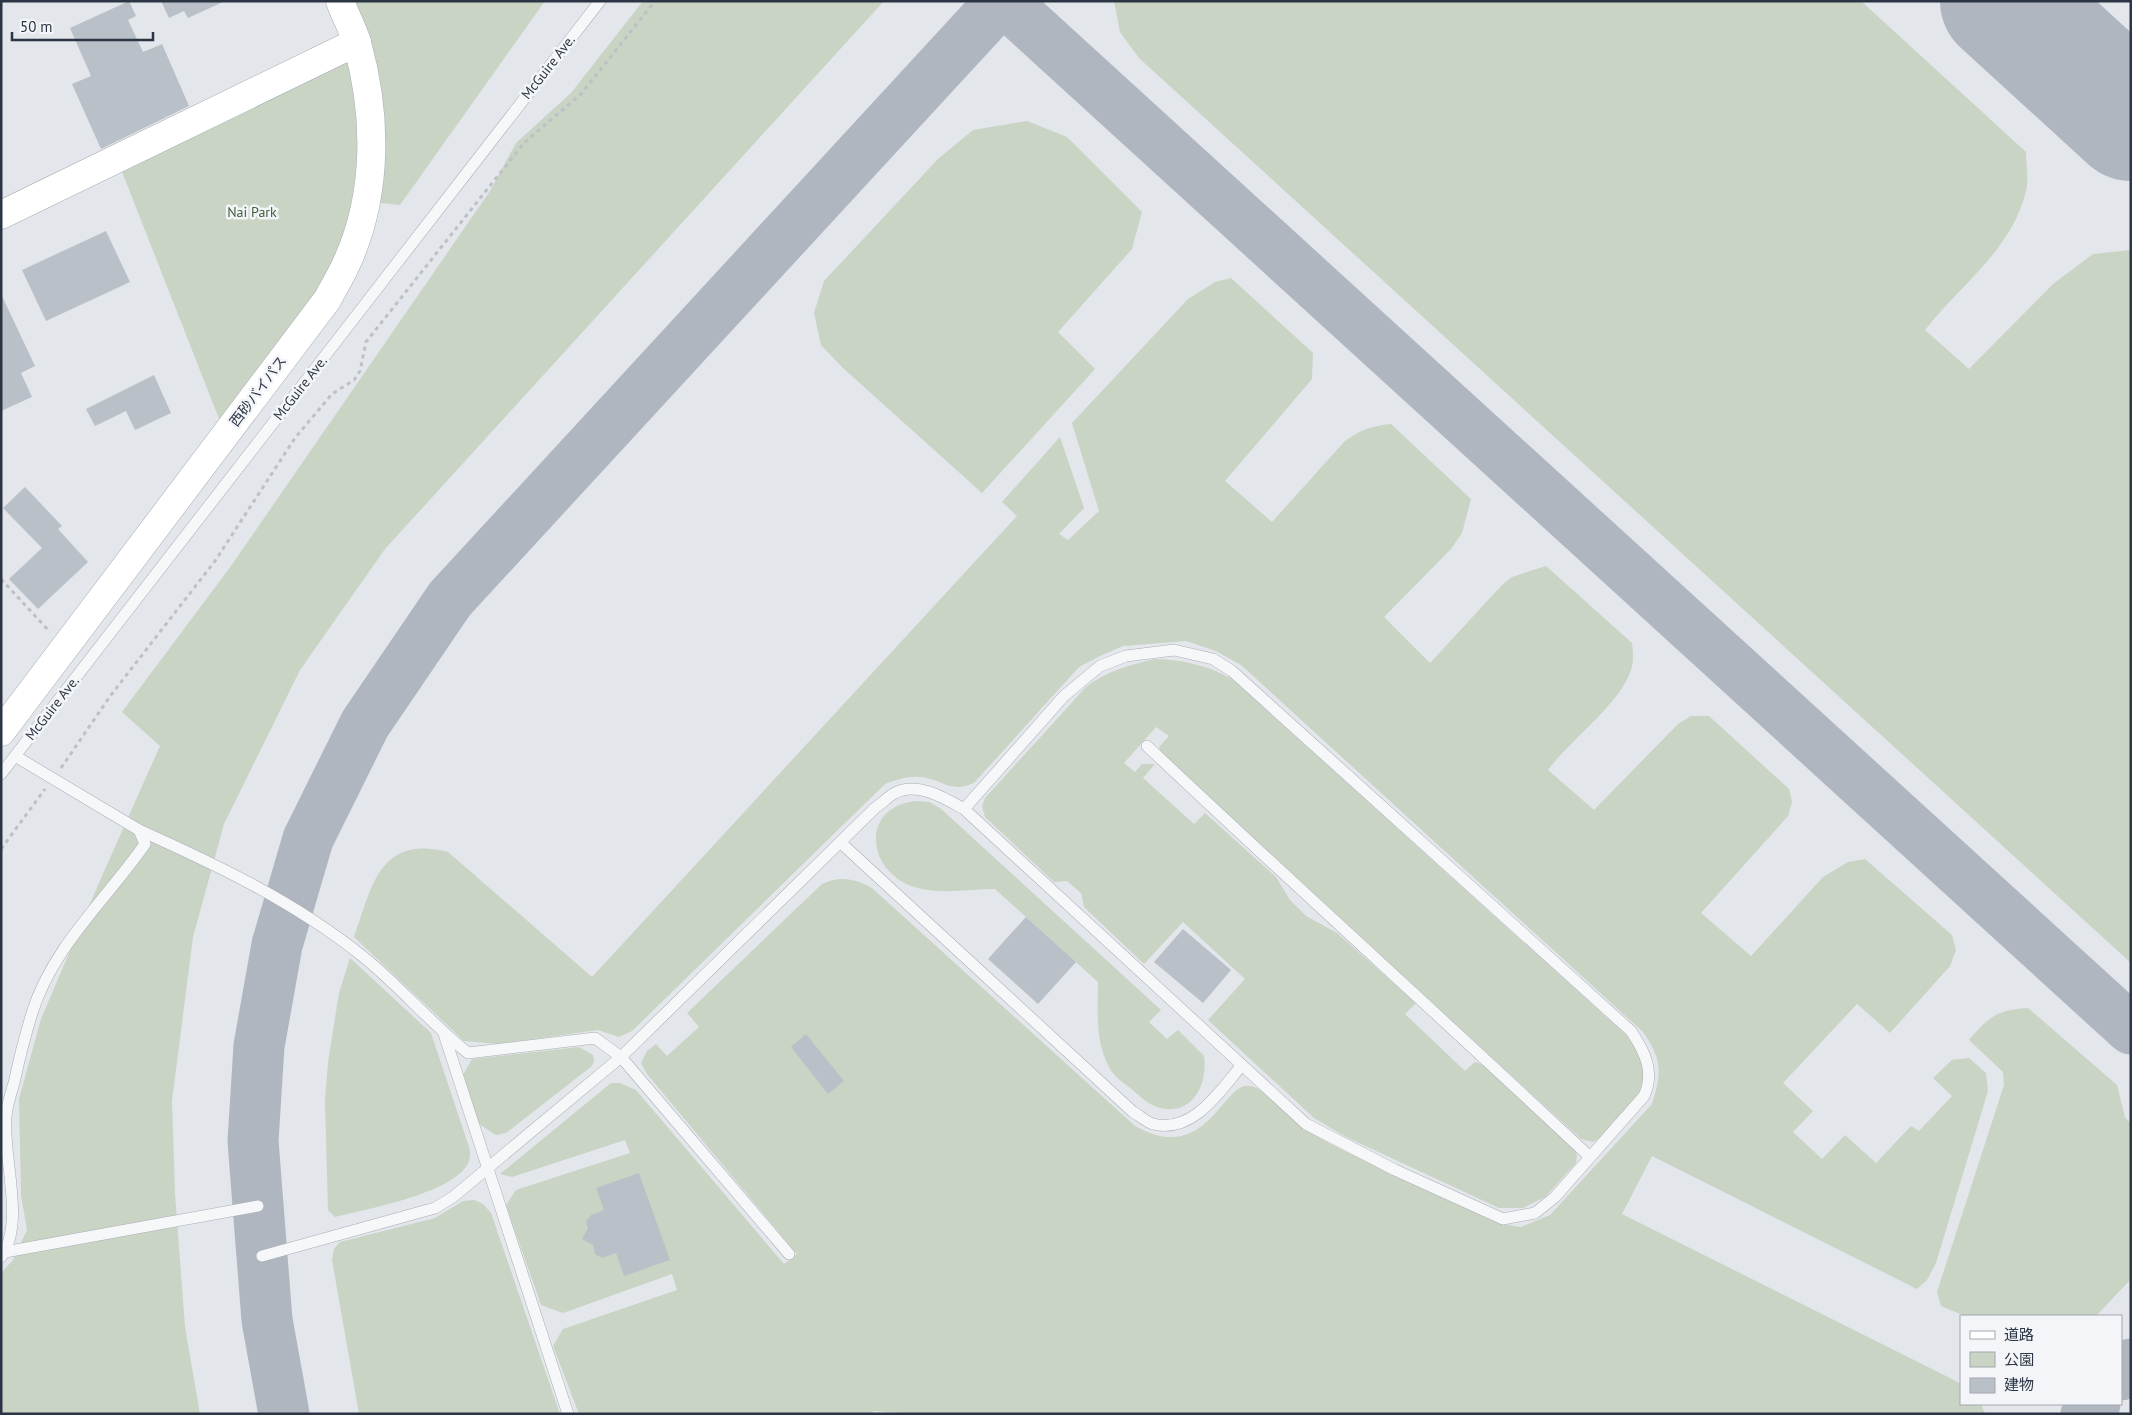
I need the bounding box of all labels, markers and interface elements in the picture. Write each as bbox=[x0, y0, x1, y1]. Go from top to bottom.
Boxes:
scale bar bbox=[12, 10, 154, 42]
text: 50 m bbox=[20, 17, 53, 36]
street label: McGuire Ave. bbox=[517, 31, 579, 103]
park label: Nai Park bbox=[227, 203, 277, 221]
street label: 西砂バイパス bbox=[226, 352, 290, 430]
street label: McGuire Ave. bbox=[269, 352, 331, 424]
street label: McGuire Ave. bbox=[21, 672, 83, 744]
legend bbox=[1960, 1315, 2122, 1405]
text: 道路 bbox=[2004, 1325, 2034, 1344]
text: 公園 bbox=[2004, 1350, 2034, 1369]
text: 建物 bbox=[2004, 1375, 2034, 1394]

